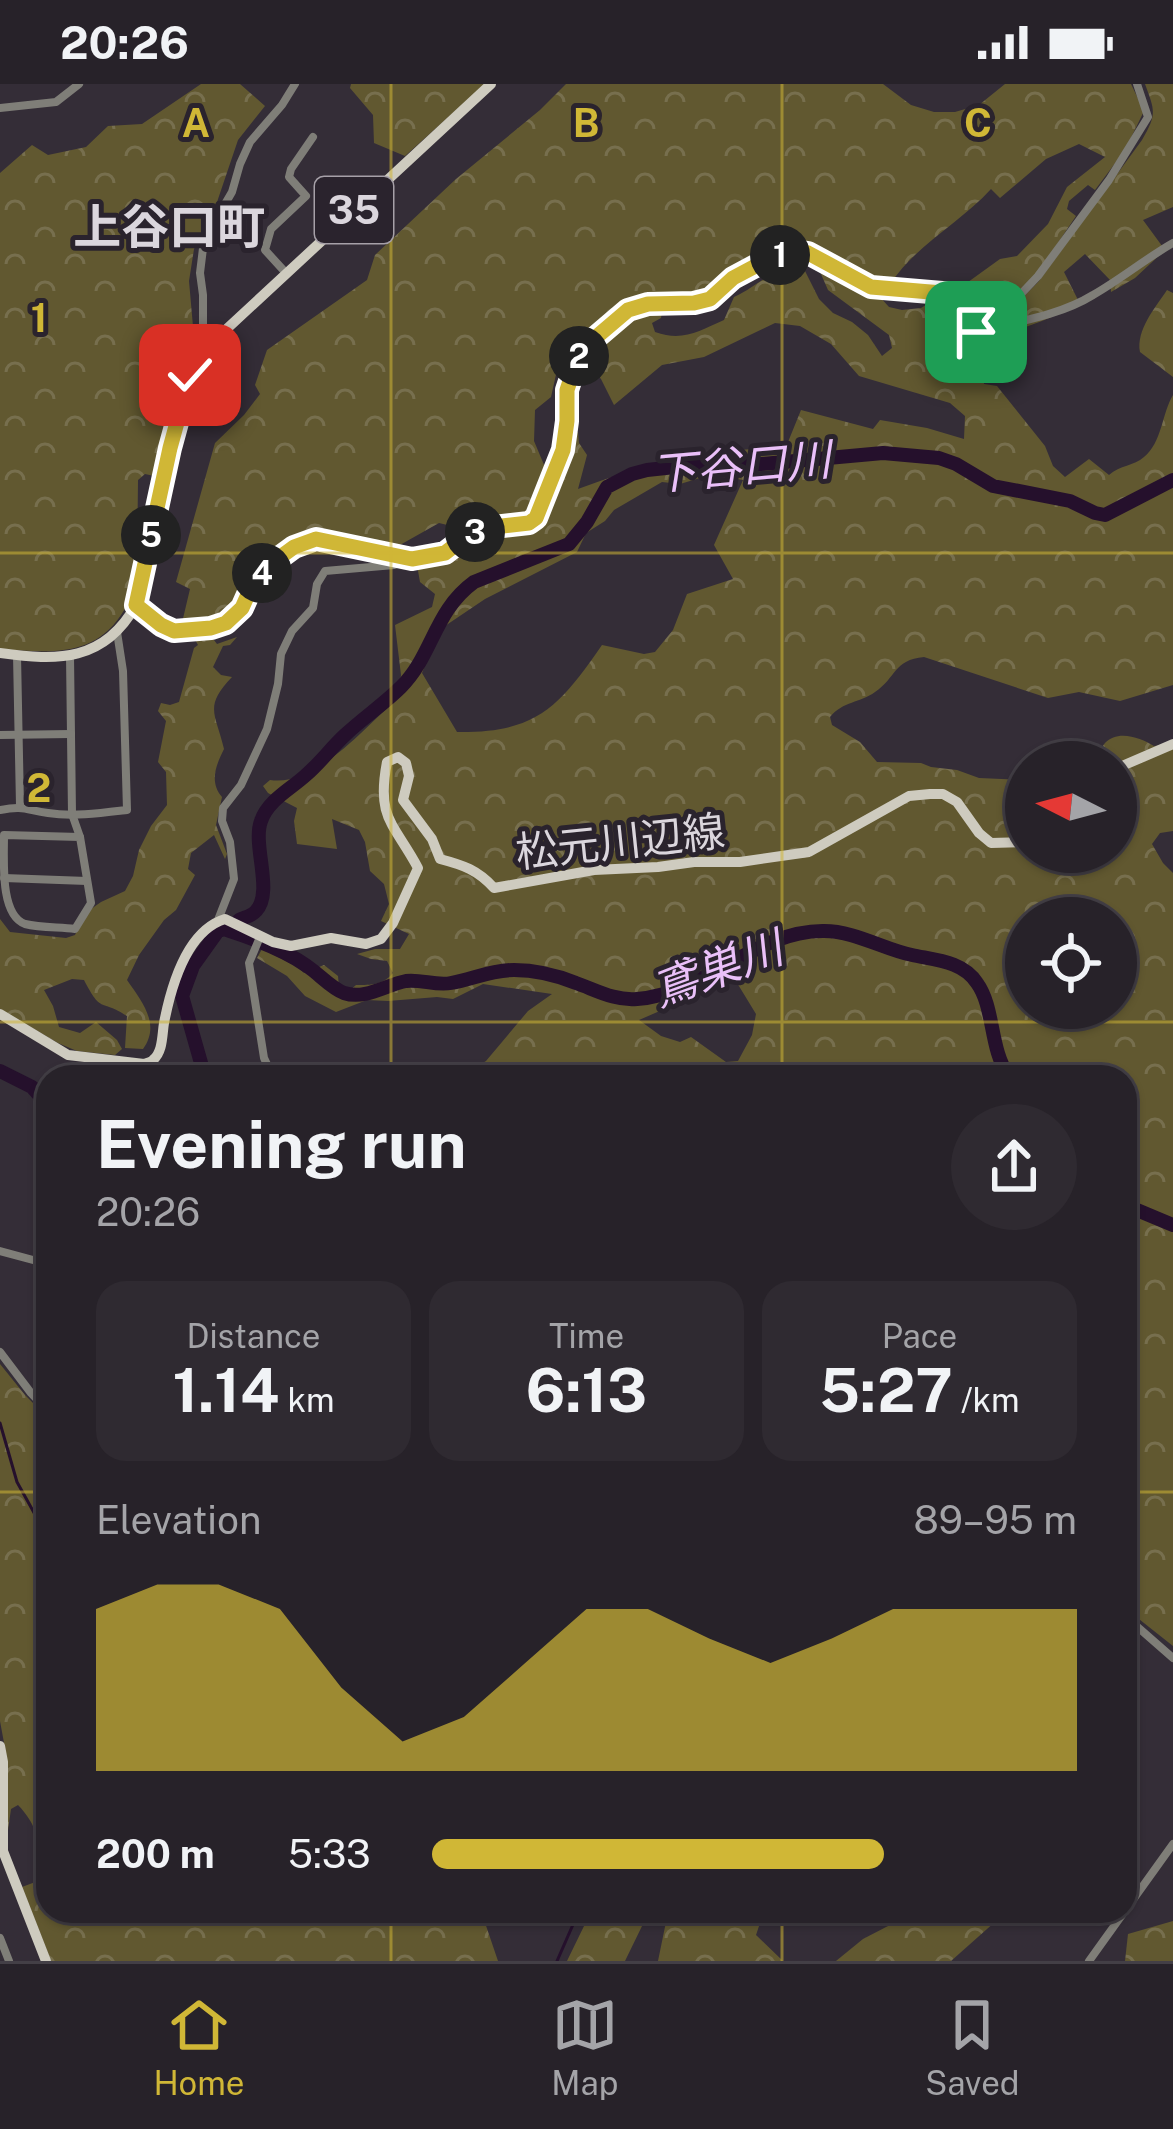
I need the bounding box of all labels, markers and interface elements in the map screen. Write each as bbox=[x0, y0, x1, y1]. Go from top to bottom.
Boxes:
text: 20:26 bbox=[60, 16, 189, 69]
text: A bbox=[182, 100, 210, 146]
text: B bbox=[573, 100, 599, 146]
text: C bbox=[964, 100, 992, 146]
road number: 35 bbox=[315, 177, 393, 243]
district label: 上谷口町 bbox=[73, 198, 265, 255]
pin: 1 bbox=[750, 225, 810, 285]
text: 1 bbox=[773, 236, 787, 274]
pin bbox=[925, 281, 1027, 383]
text: 1 bbox=[31, 295, 47, 341]
icon: arrive bbox=[943, 299, 1009, 365]
pin bbox=[139, 324, 241, 426]
pin: 2 bbox=[549, 326, 609, 386]
text: 2 bbox=[569, 337, 589, 375]
icon: check bbox=[157, 342, 223, 408]
water label: 下谷口川 bbox=[649, 431, 837, 500]
pin: 3 bbox=[445, 502, 505, 562]
pin: 5 bbox=[121, 505, 181, 565]
text: 3 bbox=[464, 513, 486, 551]
text: 5 bbox=[140, 516, 162, 554]
pin: 4 bbox=[232, 543, 292, 603]
text: 4 bbox=[251, 554, 273, 592]
north arrow bbox=[1005, 741, 1137, 873]
map controls bbox=[1005, 741, 1137, 1029]
text: 2 bbox=[27, 765, 51, 811]
street label: 松元川辺線 bbox=[513, 806, 727, 876]
button: locate bbox=[1005, 897, 1137, 1029]
water label: 鳶巣川 bbox=[644, 919, 793, 1016]
button: share bbox=[951, 1104, 1077, 1230]
text: Evening run bbox=[96, 1105, 467, 1183]
text: 20:26 bbox=[96, 1189, 200, 1235]
text: Distance bbox=[187, 1317, 320, 1355]
text: Time bbox=[549, 1317, 624, 1355]
text: Pace bbox=[882, 1317, 957, 1355]
text: 1.14 bbox=[173, 1355, 279, 1426]
text: 6:13 bbox=[526, 1355, 647, 1426]
text: 5:27 bbox=[819, 1355, 953, 1426]
text: km bbox=[279, 1381, 334, 1419]
text: /km bbox=[953, 1381, 1020, 1419]
text: Elevation bbox=[96, 1497, 262, 1543]
text: 89–95 m bbox=[913, 1497, 1077, 1543]
text: 200 m bbox=[96, 1831, 215, 1877]
text: 5:33 bbox=[288, 1831, 371, 1877]
tab: Home bbox=[153, 1992, 244, 2102]
tab: Map bbox=[551, 1992, 618, 2102]
tab: Saved bbox=[925, 1992, 1020, 2102]

